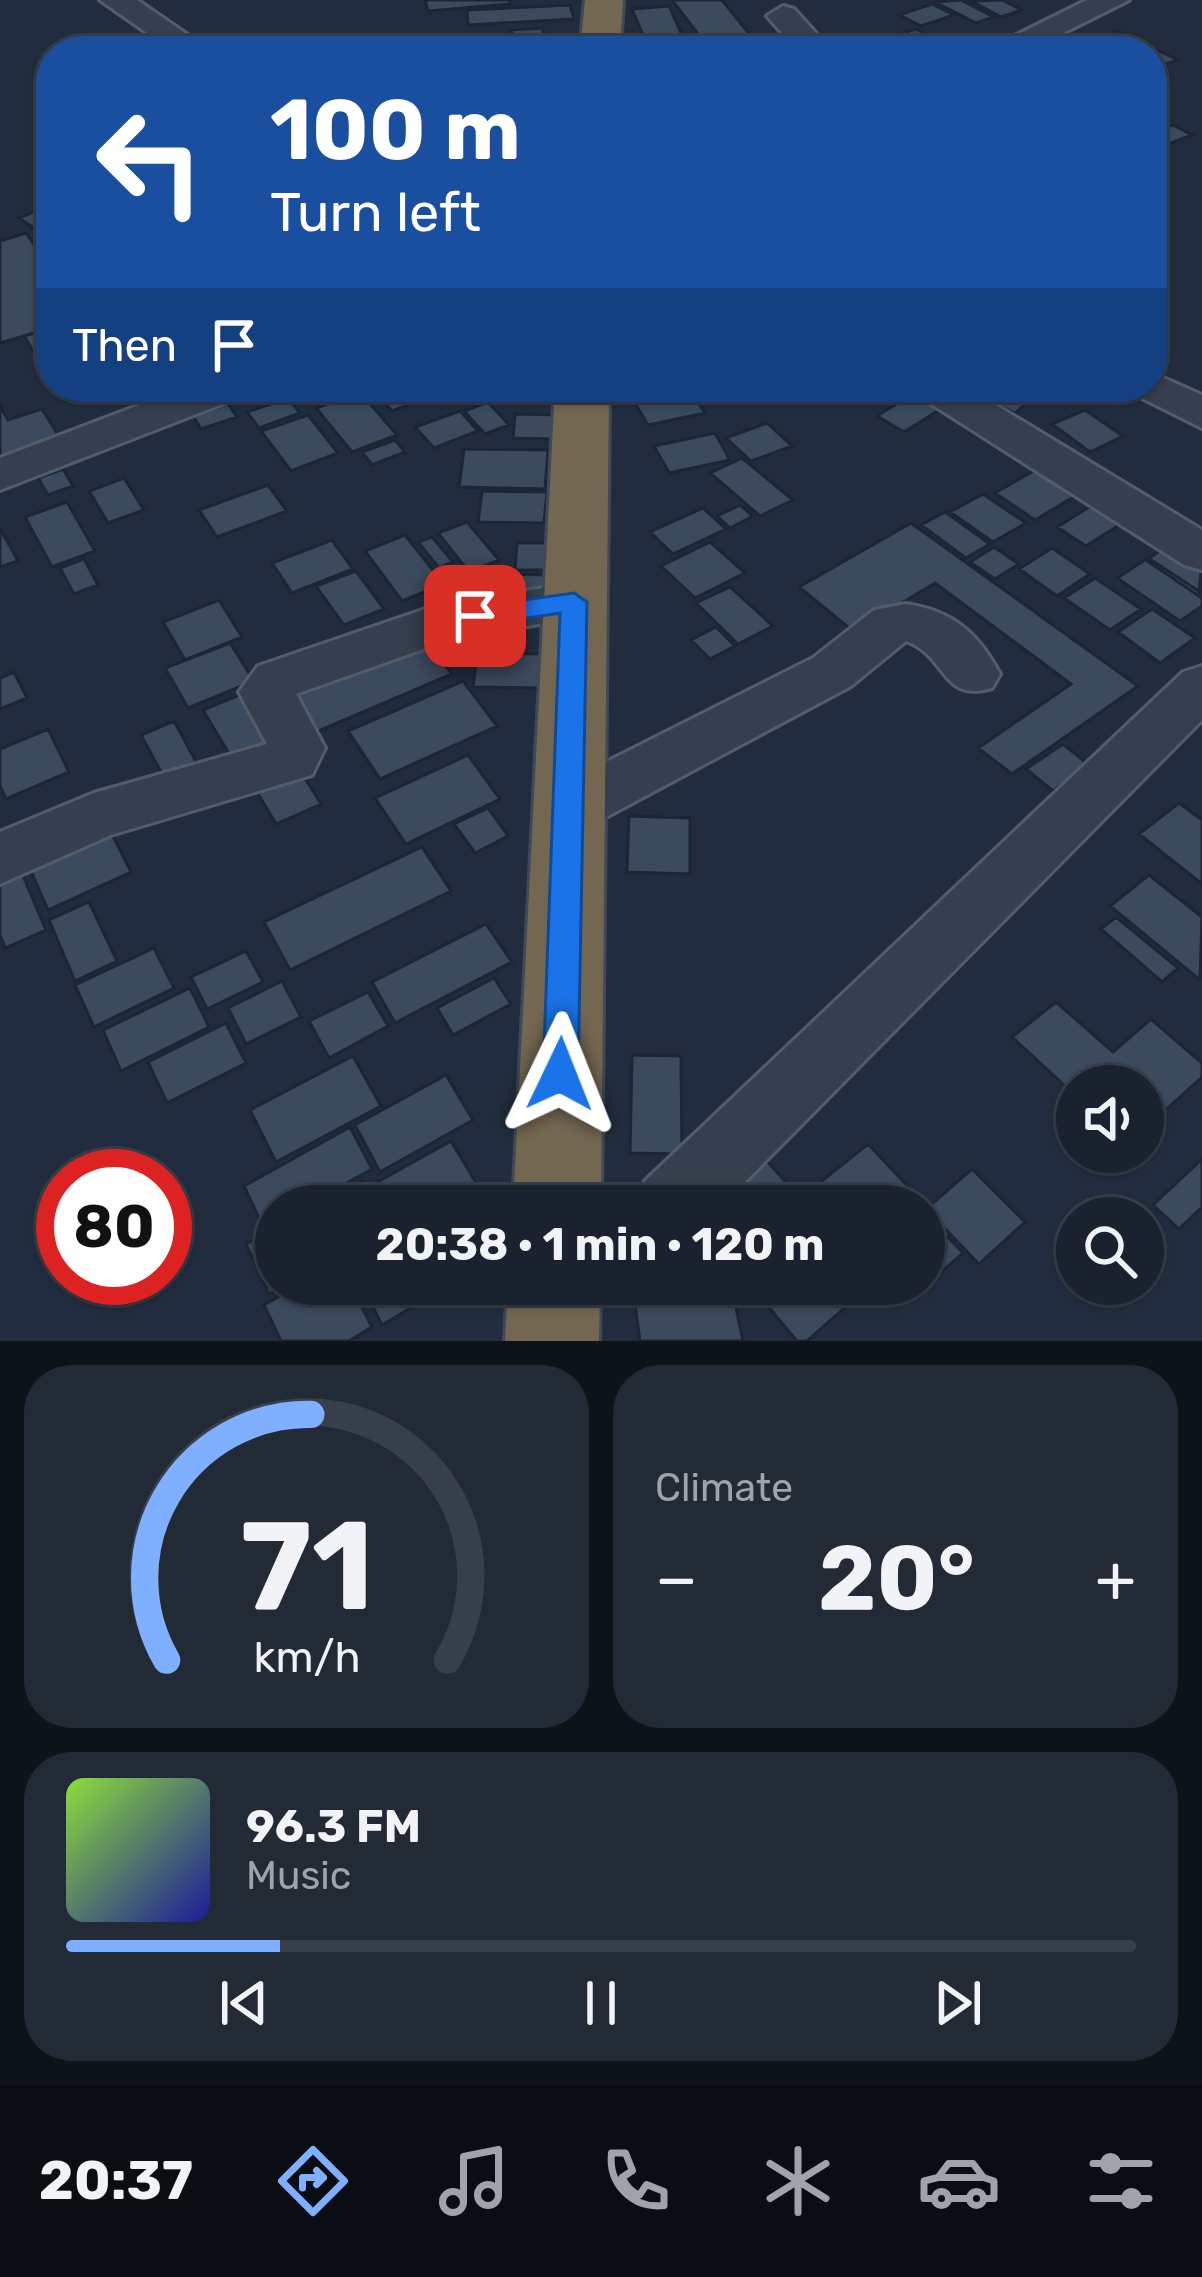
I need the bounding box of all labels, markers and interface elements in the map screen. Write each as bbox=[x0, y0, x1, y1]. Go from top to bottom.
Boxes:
text: 100 m bbox=[270, 80, 521, 180]
icon: left bbox=[72, 84, 228, 240]
text: Turn left bbox=[270, 181, 481, 245]
icon: arrive bbox=[201, 312, 267, 378]
text: Then bbox=[72, 319, 177, 372]
pin bbox=[424, 565, 526, 667]
icon: arrive bbox=[442, 583, 508, 649]
position arrow bbox=[497, 1011, 623, 1137]
map controls bbox=[1056, 1065, 1164, 1305]
button: sound bbox=[1056, 1065, 1164, 1173]
speed limit sign: 80 bbox=[36, 1149, 192, 1305]
button: search bbox=[1056, 1197, 1164, 1305]
text: 20:38 · 1 min · 120 m bbox=[375, 1218, 825, 1271]
text: Climate bbox=[655, 1465, 793, 1511]
text: 71 bbox=[240, 1492, 373, 1640]
text: 20° bbox=[818, 1525, 975, 1632]
text: − bbox=[655, 1539, 698, 1618]
text: + bbox=[1095, 1539, 1136, 1618]
text: km/h bbox=[253, 1631, 360, 1682]
text: 96.3 FM bbox=[246, 1800, 421, 1853]
text: Music bbox=[246, 1853, 351, 1899]
icon: previous bbox=[211, 1970, 277, 2036]
icon: pause bbox=[568, 1970, 634, 2036]
icon: next bbox=[925, 1970, 991, 2036]
icon: directions bbox=[271, 2139, 355, 2223]
icon: music bbox=[432, 2139, 516, 2223]
icon: phone bbox=[594, 2139, 678, 2223]
icon: climate bbox=[756, 2139, 840, 2223]
icon: car bbox=[917, 2139, 1001, 2223]
icon: filters bbox=[1079, 2139, 1163, 2223]
text: 20:37 bbox=[39, 2149, 193, 2213]

